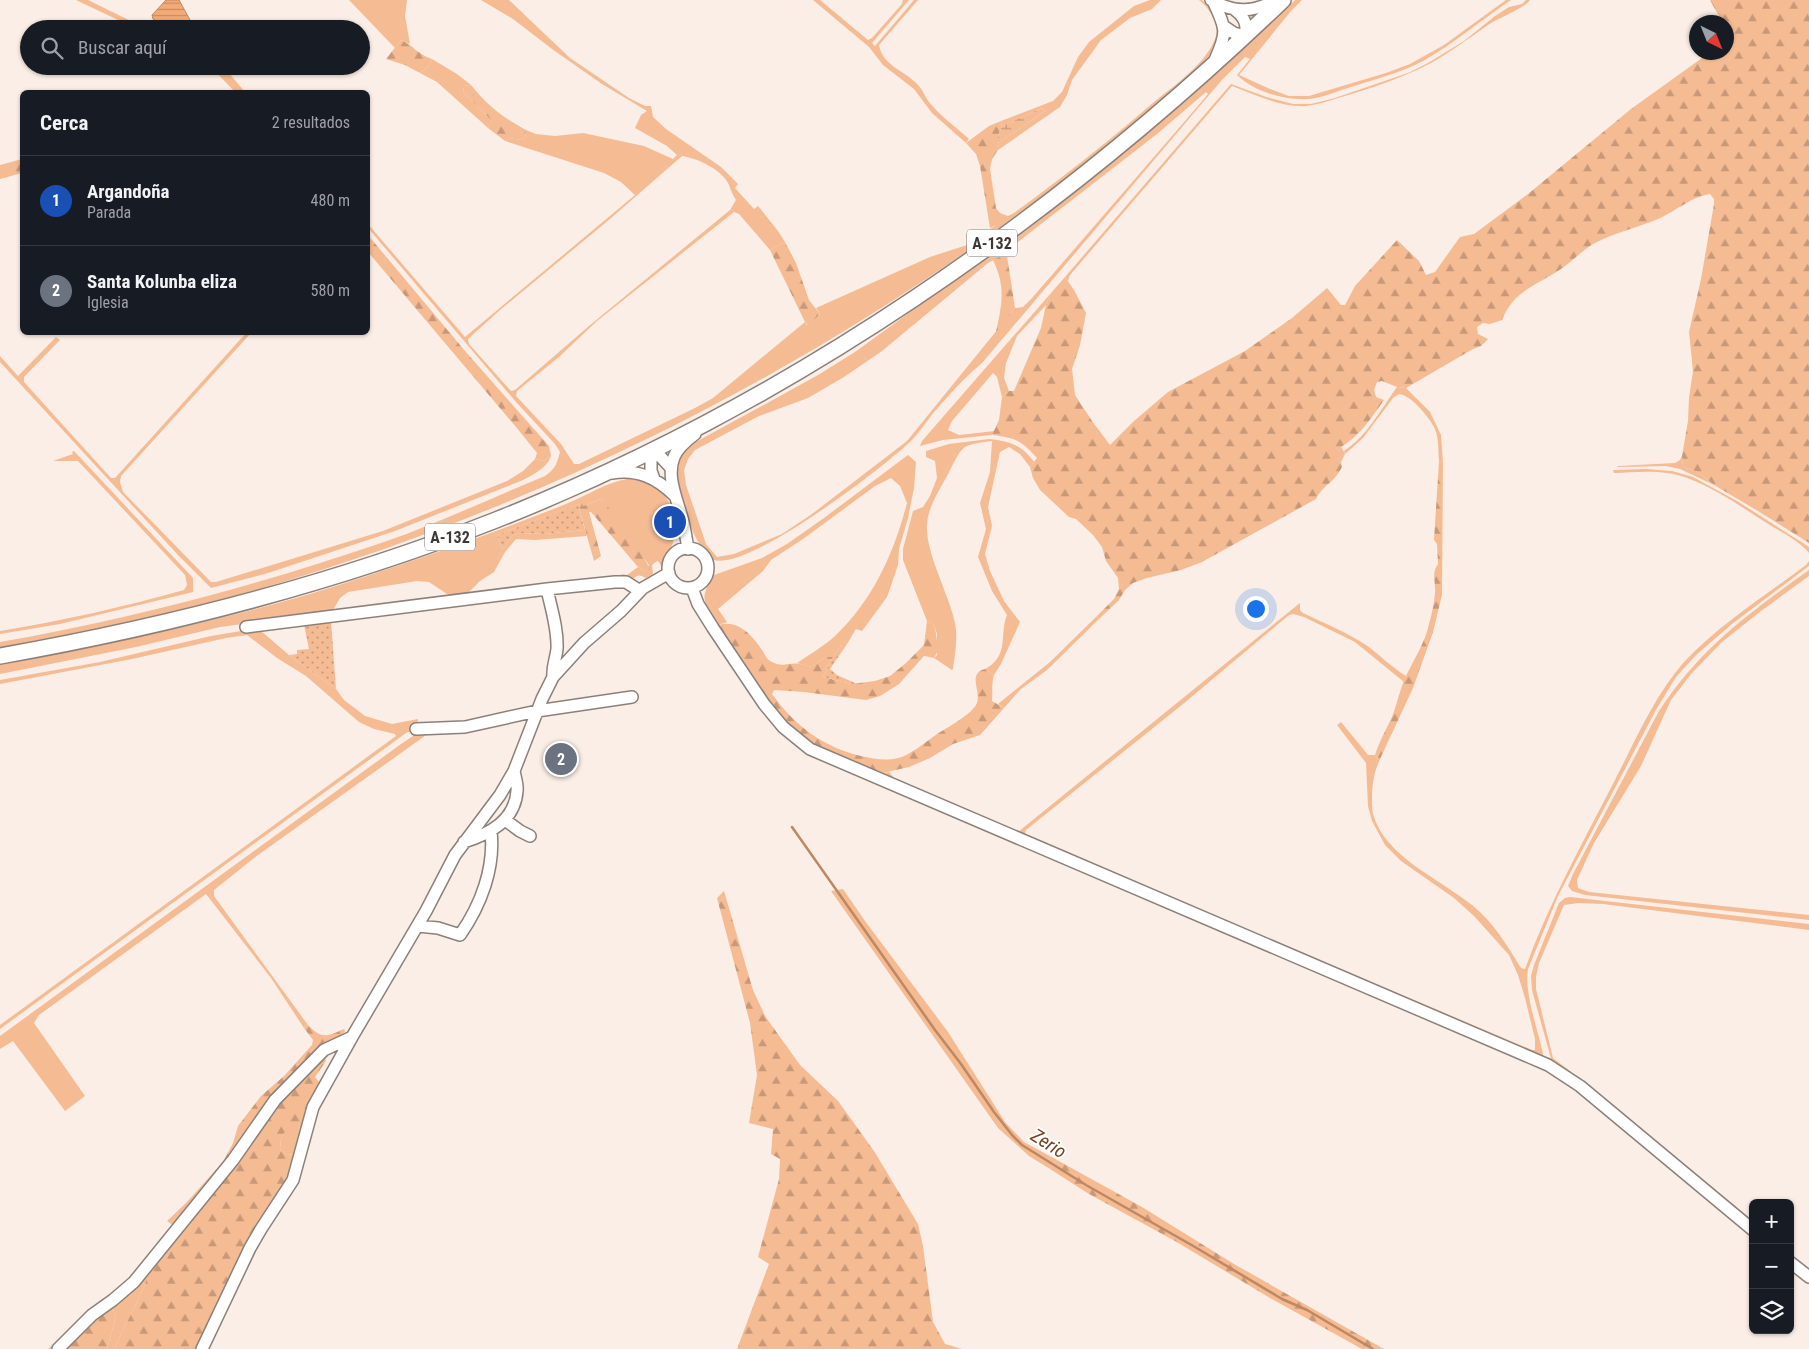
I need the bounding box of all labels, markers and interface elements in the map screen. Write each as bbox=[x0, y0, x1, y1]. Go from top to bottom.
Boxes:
north arrow bbox=[1689, 15, 1734, 60]
search box bbox=[20, 20, 370, 75]
icon: search bbox=[38, 34, 66, 62]
text: Buscar aquí bbox=[78, 36, 167, 59]
text: Cerca bbox=[40, 111, 88, 135]
text: 2 resultados bbox=[272, 113, 350, 132]
text: Argandoña bbox=[87, 180, 170, 203]
text: 1 bbox=[52, 191, 60, 210]
text: 480 m bbox=[311, 191, 350, 210]
text: Parada bbox=[87, 203, 131, 222]
road number: A-132 bbox=[967, 230, 1017, 256]
text: Santa Kolunba eliza bbox=[87, 270, 237, 293]
text: 2 bbox=[52, 281, 60, 300]
text: 580 m bbox=[311, 281, 350, 300]
text: Iglesia bbox=[87, 293, 129, 312]
pin: 1 bbox=[654, 503, 686, 541]
road number: A-132 bbox=[425, 524, 475, 550]
your location bbox=[1243, 596, 1269, 622]
pin: 2 bbox=[545, 740, 577, 778]
water label: Zerio bbox=[1026, 1123, 1071, 1163]
map controls bbox=[1749, 1199, 1794, 1334]
button: + bbox=[1749, 1199, 1794, 1244]
button: − bbox=[1749, 1244, 1794, 1289]
button: layers bbox=[1749, 1289, 1794, 1334]

